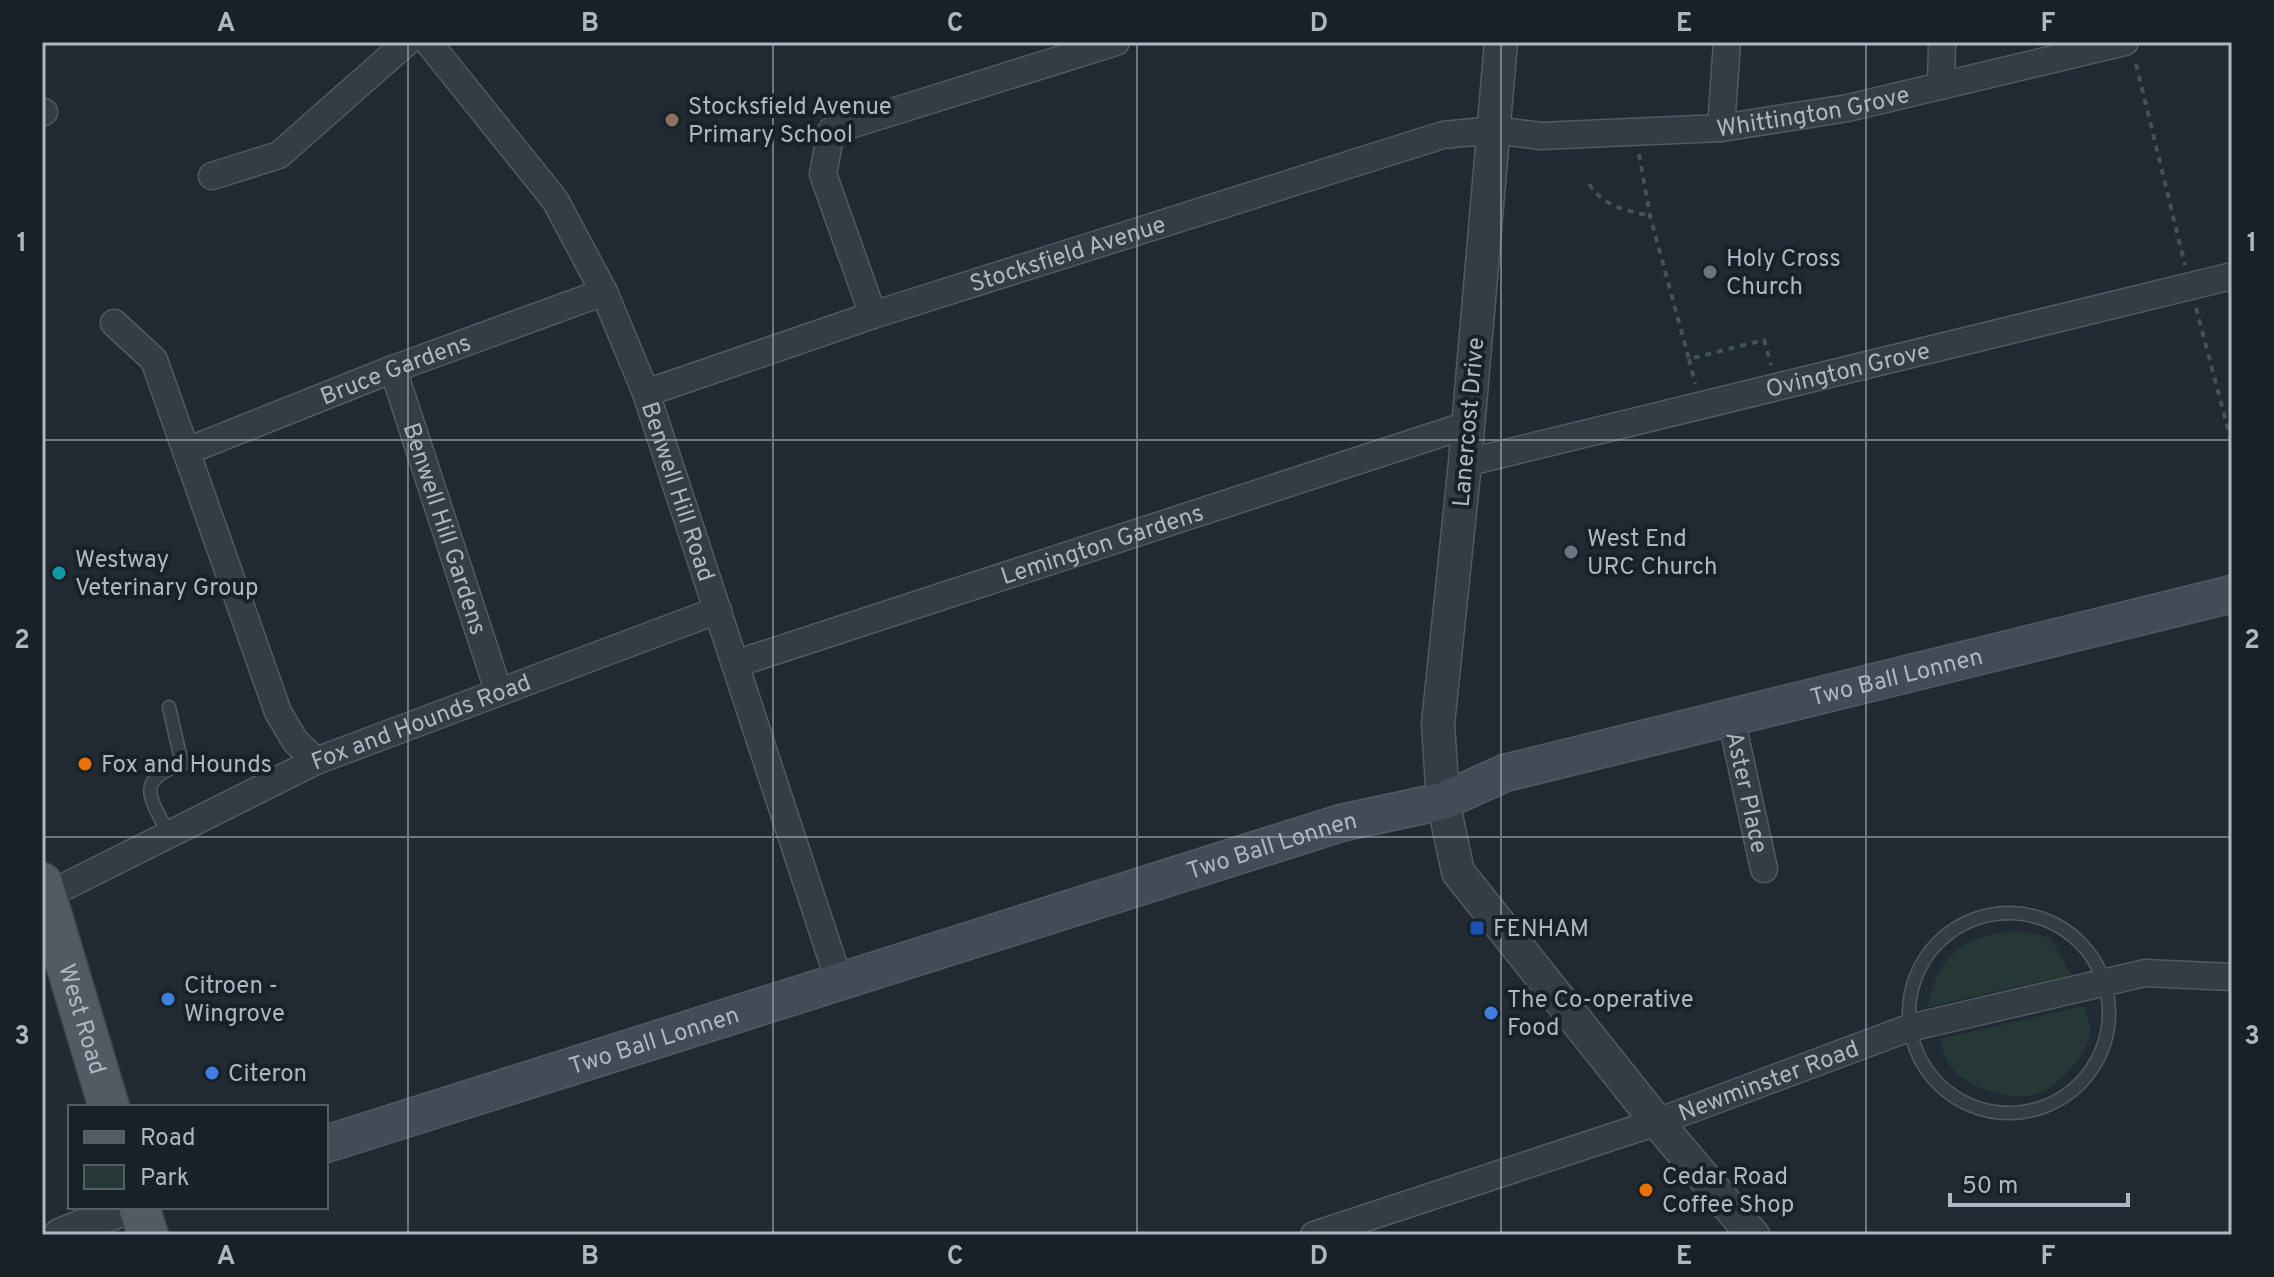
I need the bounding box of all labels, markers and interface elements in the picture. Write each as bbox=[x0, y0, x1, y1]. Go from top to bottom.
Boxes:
text: A bbox=[217, 8, 235, 41]
text: B bbox=[581, 8, 599, 41]
text: C bbox=[947, 8, 963, 41]
text: D bbox=[1310, 8, 1328, 41]
text: E bbox=[1676, 8, 1692, 41]
text: F bbox=[2041, 8, 2056, 41]
street label: Whittington Grove bbox=[1715, 81, 1913, 145]
place label: Stocksfield Avenue Primary School bbox=[688, 93, 892, 151]
marker: Stocksfield Avenue Primary School bbox=[663, 111, 681, 129]
street label: Stocksfield Avenue bbox=[966, 210, 1170, 300]
text: 1 bbox=[17, 228, 27, 261]
text: 1 bbox=[2247, 228, 2257, 261]
place label: Holy Cross Church bbox=[1726, 245, 1841, 303]
marker: Holy Cross Church bbox=[1701, 263, 1719, 281]
street label: Bruce Gardens bbox=[317, 329, 476, 413]
street label: Lanercost Drive bbox=[1448, 336, 1492, 508]
street label: Ovington Grove bbox=[1763, 337, 1933, 406]
street label: Benwell Hill Road bbox=[633, 398, 720, 586]
street label: Benwell Hill Gardens bbox=[395, 419, 492, 639]
street label: Lemington Gardens bbox=[997, 499, 1208, 593]
place label: West End URC Church bbox=[1587, 525, 1717, 583]
marker: West End URC Church bbox=[1562, 543, 1580, 561]
place label: Westway Veterinary Group bbox=[75, 546, 259, 604]
marker: Westway Veterinary Group bbox=[50, 564, 68, 582]
text: 2 bbox=[14, 625, 30, 658]
text: 2 bbox=[2244, 625, 2260, 658]
street label: Two Ball Lonnen bbox=[1807, 643, 1986, 714]
street label: Fox and Hounds Road bbox=[308, 669, 536, 778]
street label: Aster Place bbox=[1717, 729, 1773, 856]
place label: Fox and Hounds bbox=[101, 751, 272, 781]
marker: Fox and Hounds bbox=[76, 755, 94, 773]
street label: Two Ball Lonnen bbox=[1184, 807, 1360, 888]
place label: FENHAM bbox=[1493, 915, 1589, 945]
marker: FENHAM bbox=[1468, 919, 1486, 937]
street label: West Road bbox=[50, 961, 111, 1078]
place label: Citroen - Wingrove bbox=[184, 972, 285, 1030]
place label: The Co-operative Food bbox=[1507, 986, 1694, 1044]
marker: Citroen - Wingrove bbox=[159, 990, 177, 1008]
street label: Two Ball Lonnen bbox=[566, 1001, 743, 1083]
marker: The Co-operative Food bbox=[1482, 1004, 1500, 1022]
text: 3 bbox=[14, 1021, 30, 1054]
text: 3 bbox=[2244, 1021, 2260, 1054]
street label: Newminster Road bbox=[1675, 1035, 1864, 1130]
place label: Citeron bbox=[228, 1060, 307, 1090]
marker: Citeron bbox=[203, 1064, 221, 1082]
legend bbox=[68, 1105, 328, 1209]
text: Road bbox=[140, 1124, 196, 1154]
scale bar bbox=[1950, 1157, 2128, 1207]
place label: Cedar Road Coffee Shop bbox=[1662, 1163, 1794, 1221]
text: Park bbox=[140, 1164, 190, 1194]
text: 50 m bbox=[1962, 1172, 2018, 1202]
marker: Cedar Road Coffee Shop bbox=[1637, 1181, 1655, 1199]
text: A bbox=[217, 1241, 235, 1274]
text: B bbox=[581, 1241, 599, 1274]
text: C bbox=[947, 1241, 963, 1274]
text: D bbox=[1310, 1241, 1328, 1274]
text: E bbox=[1676, 1241, 1692, 1274]
text: F bbox=[2041, 1241, 2056, 1274]

